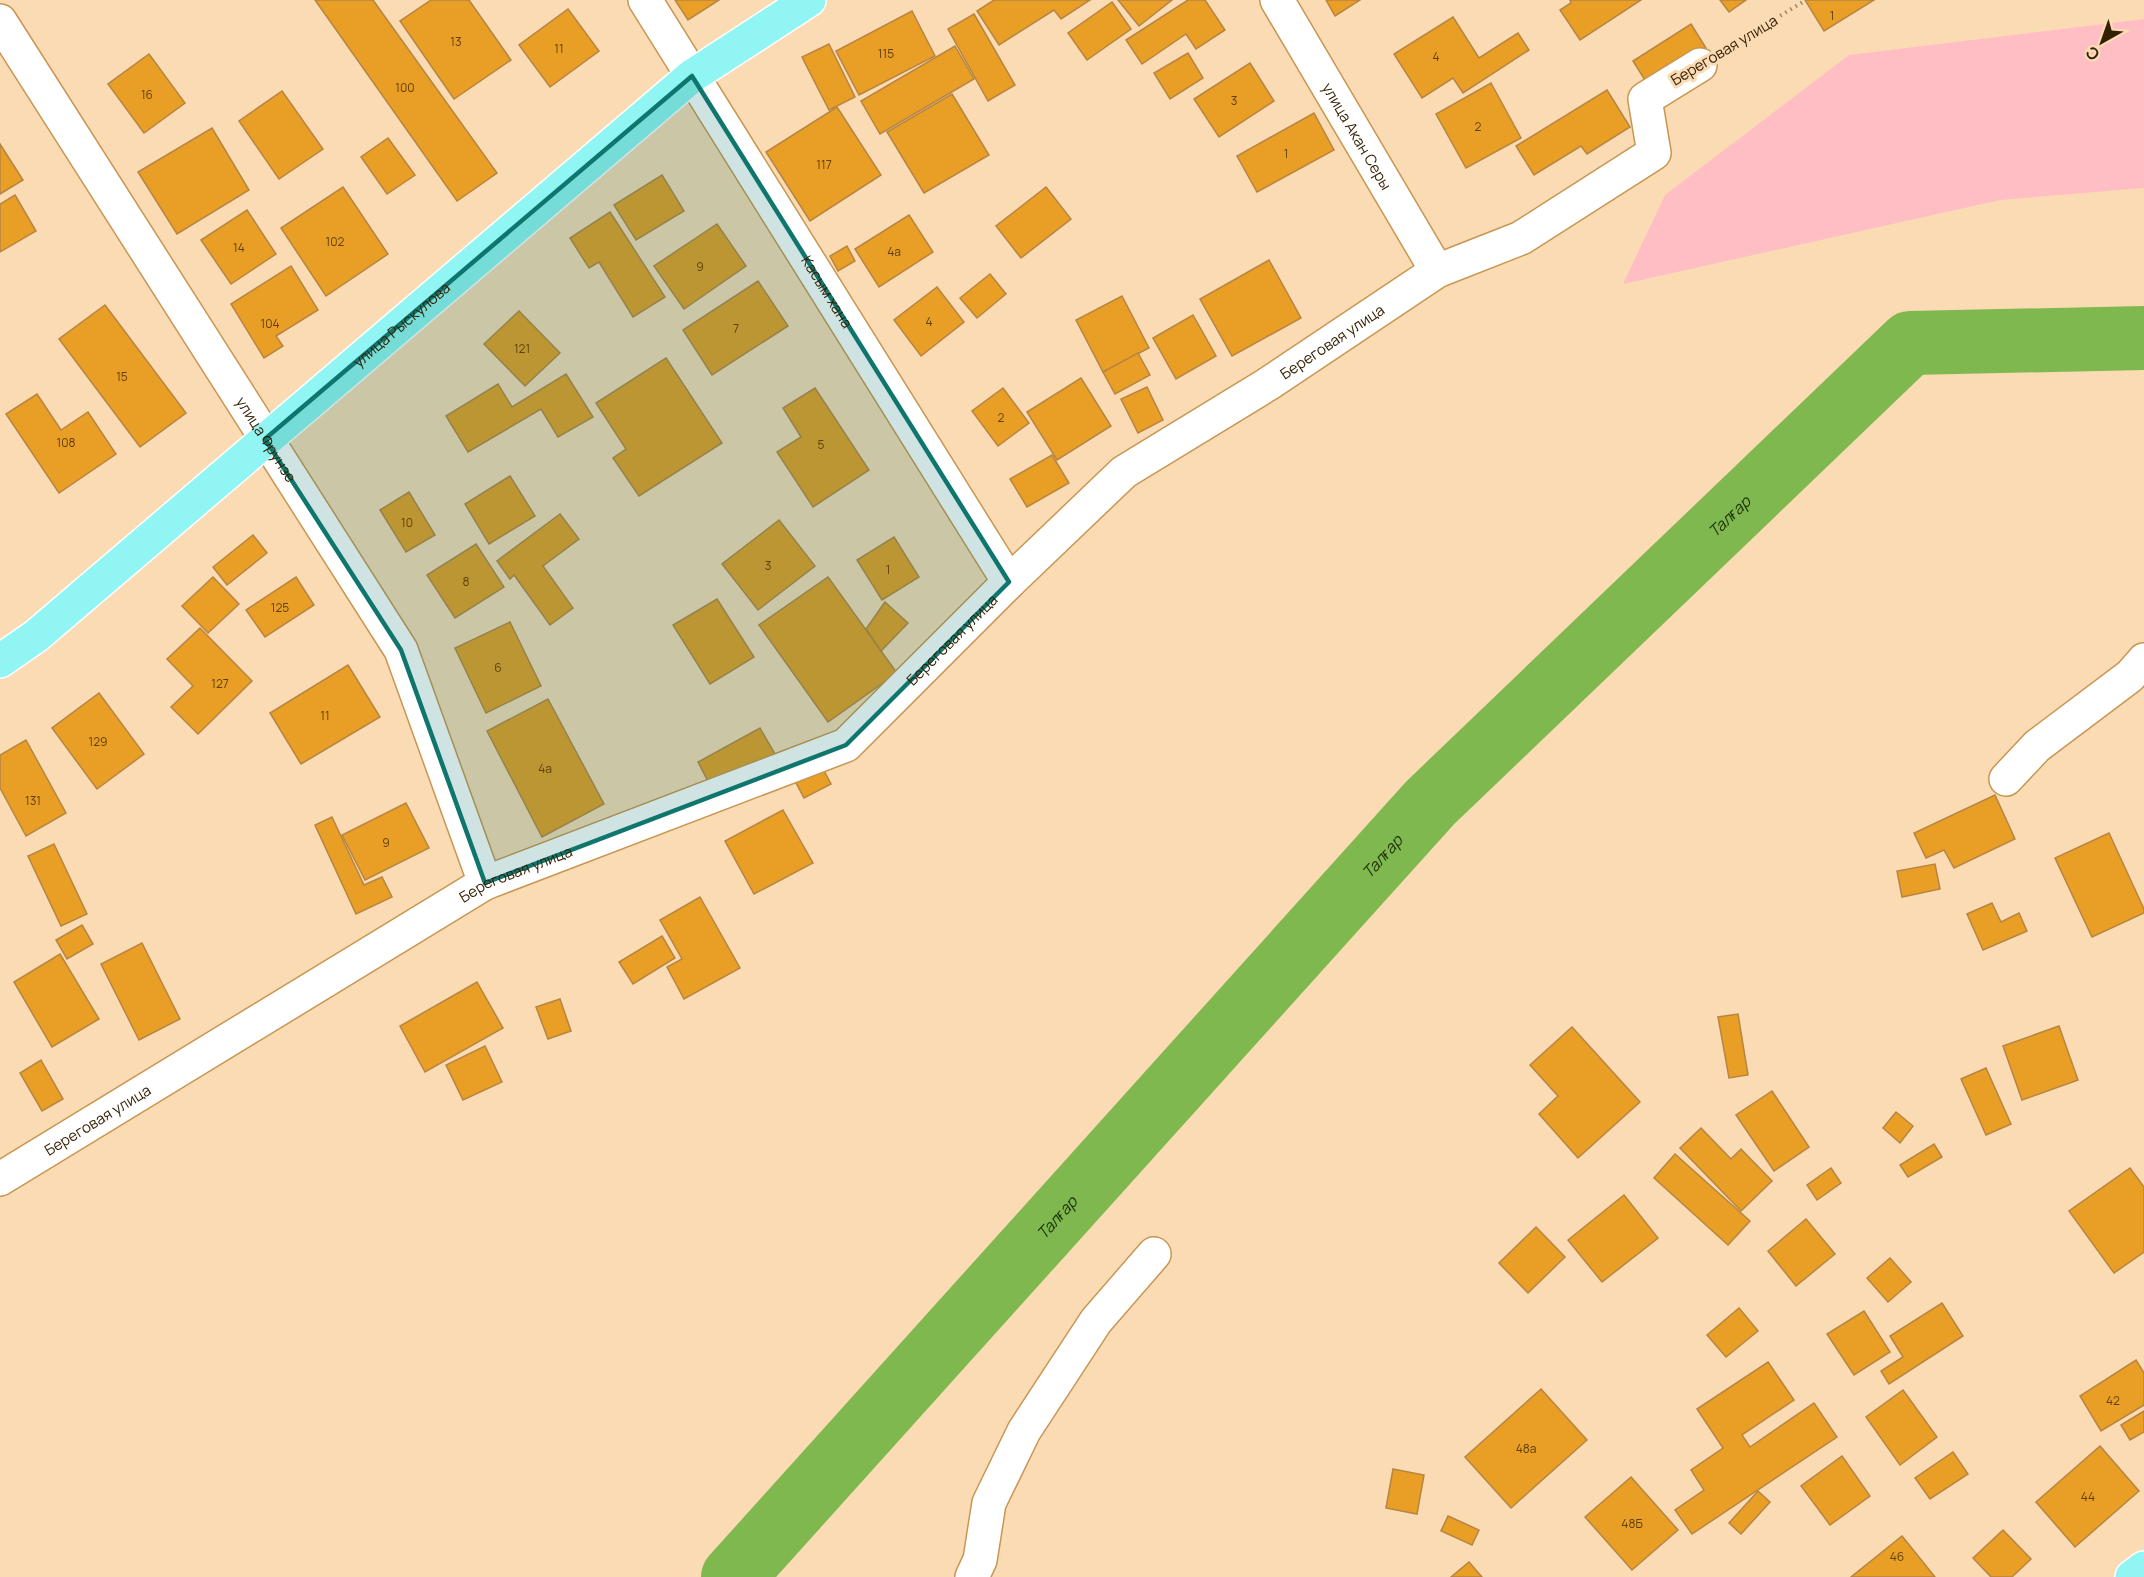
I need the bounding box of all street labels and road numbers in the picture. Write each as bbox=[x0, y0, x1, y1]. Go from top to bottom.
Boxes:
street label: Береговая улица bbox=[1667, 10, 1781, 90]
street label: улица Акан Серы bbox=[1318, 79, 1397, 194]
street label: Касым хана bbox=[797, 251, 858, 332]
street label: улица Рыскулова bbox=[348, 277, 454, 372]
street label: Береговая улица bbox=[1276, 299, 1388, 384]
street label: улица Фрунзе bbox=[231, 392, 302, 486]
street label: Береговая улица bbox=[901, 589, 1002, 690]
street label: Береговая улица bbox=[455, 840, 575, 907]
street label: Береговая улица bbox=[40, 1079, 155, 1160]

